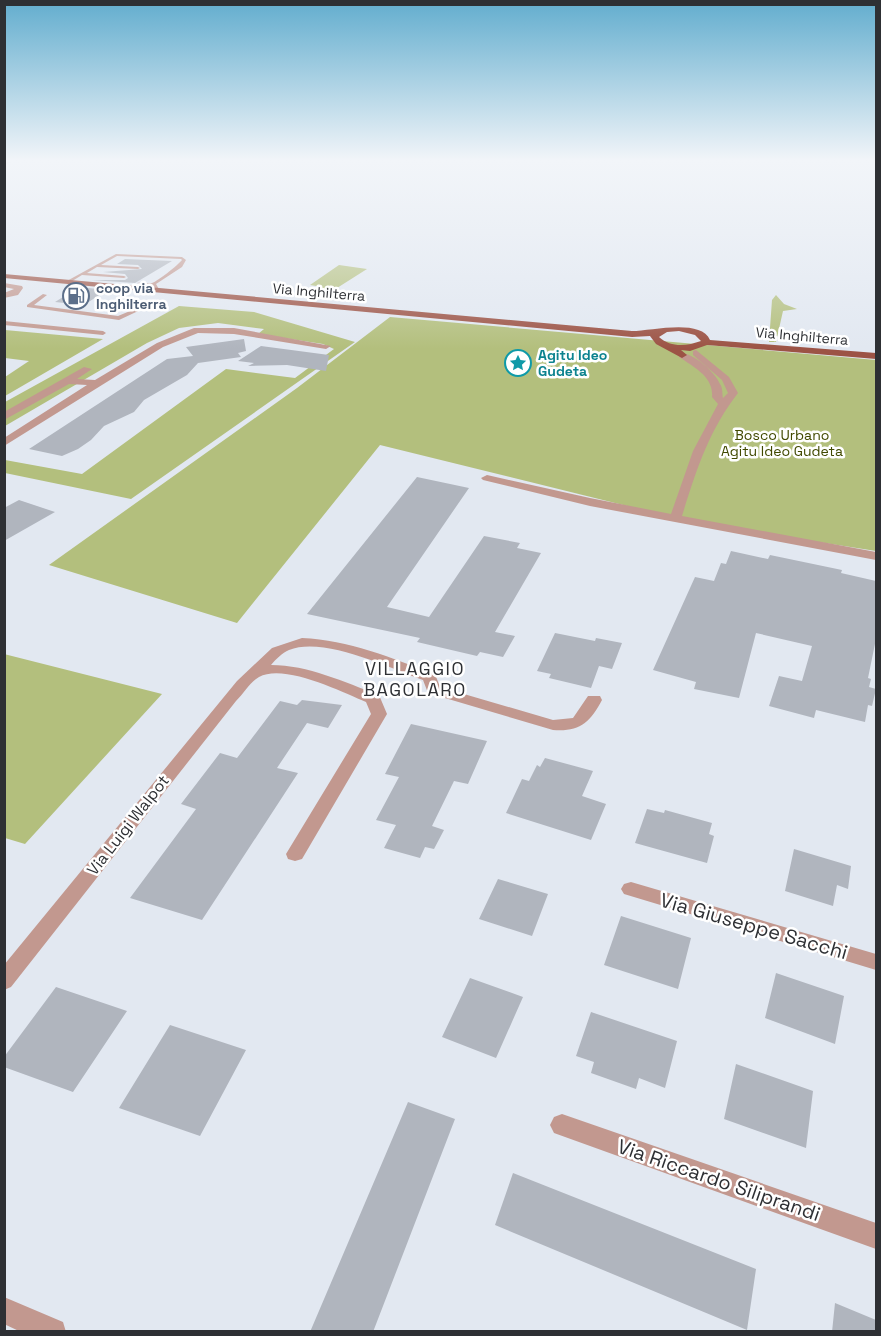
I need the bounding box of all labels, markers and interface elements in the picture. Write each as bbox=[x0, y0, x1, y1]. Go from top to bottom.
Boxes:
place label: coop via Inghilterra bbox=[96, 279, 167, 313]
street label: Via Inghilterra bbox=[272, 279, 366, 305]
fuel station icon: coop via Inghilterra bbox=[61, 281, 91, 311]
street label: Via Inghilterra bbox=[755, 323, 849, 349]
place label: Agitu Ideo Gudeta bbox=[538, 346, 607, 380]
place icon: Agitu Ideo Gudeta bbox=[503, 348, 533, 378]
park label: Bosco Urbano Agitu Ideo Gudeta bbox=[721, 426, 843, 460]
district label: VILLAGGIO BAGOLARO bbox=[363, 657, 467, 701]
street label: Via Luigi Walpot bbox=[82, 771, 174, 879]
street label: Via Giuseppe Sacchi bbox=[657, 887, 851, 965]
street label: Via Riccardo Siliprandi bbox=[614, 1133, 824, 1227]

